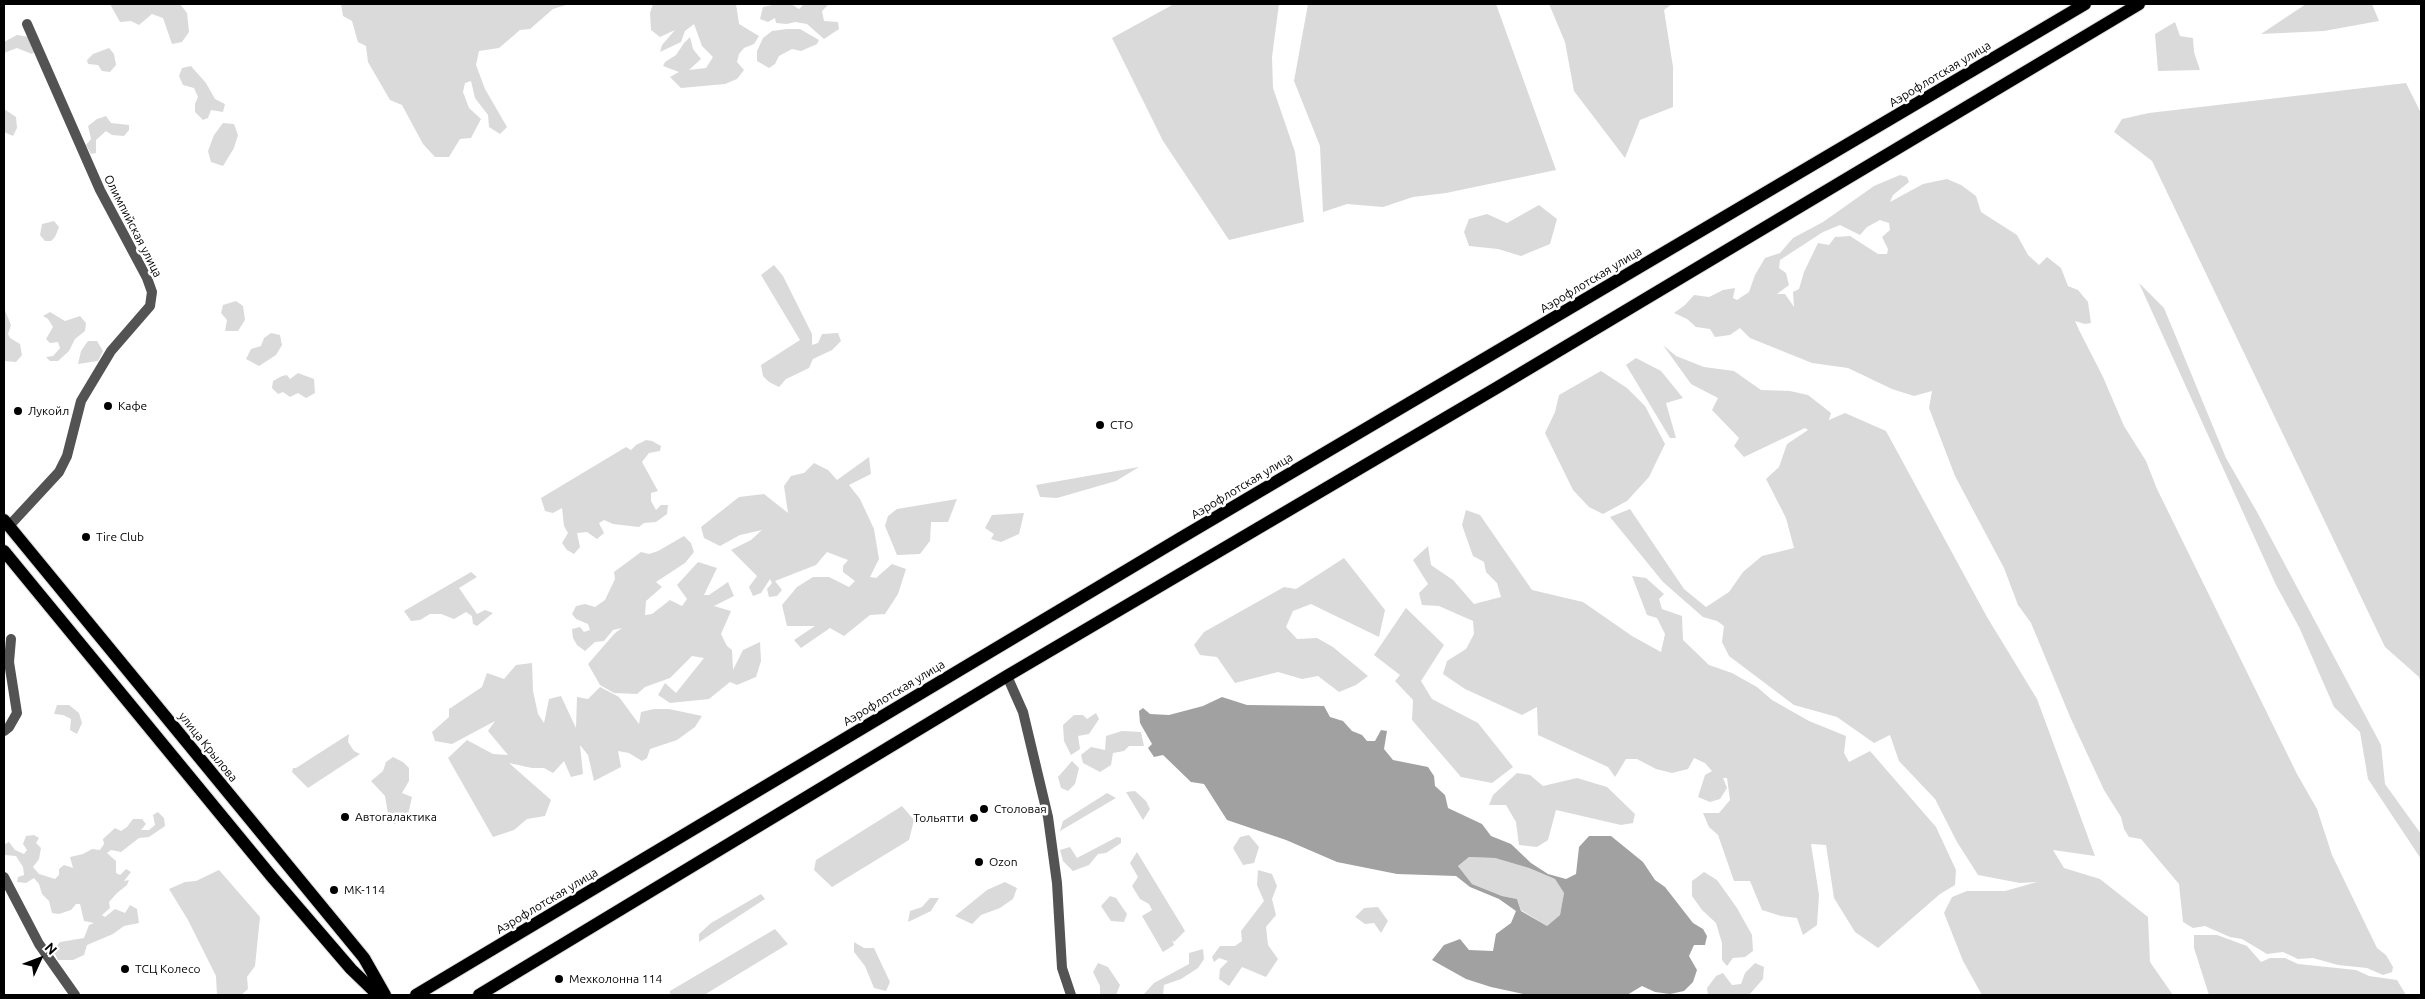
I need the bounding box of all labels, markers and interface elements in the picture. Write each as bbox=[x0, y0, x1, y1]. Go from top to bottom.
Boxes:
street label: Аэрофлотская улица bbox=[1886, 38, 1994, 110]
street label: Олимпийская улица bbox=[101, 172, 165, 280]
street label: Аэрофлотская улица bbox=[1537, 244, 1645, 316]
place label: Кафе bbox=[118, 399, 147, 413]
marker: Кафе bbox=[102, 400, 114, 412]
place label: Лукойл bbox=[28, 404, 69, 418]
marker: Лукойл bbox=[12, 405, 24, 417]
place label: СТО bbox=[1110, 418, 1133, 432]
marker: СТО bbox=[1094, 419, 1106, 431]
street label: Аэрофлотская улица bbox=[1188, 450, 1296, 522]
place label: Tire Club bbox=[96, 530, 144, 544]
marker: Tire Club bbox=[80, 531, 92, 543]
street label: Аэрофлотская улица bbox=[840, 657, 948, 729]
street label: улица Крылова bbox=[175, 709, 241, 785]
place label: Столовая bbox=[994, 802, 1047, 816]
marker: Столовая bbox=[978, 803, 990, 815]
place label: Автогалактика bbox=[355, 810, 437, 824]
marker: Автогалактика bbox=[339, 811, 351, 823]
place label: Тольятти bbox=[913, 811, 964, 825]
marker: Тольятти bbox=[968, 812, 980, 824]
place label: Ozon bbox=[989, 855, 1018, 869]
marker: Ozon bbox=[973, 856, 985, 868]
street label: Аэрофлотская улица bbox=[493, 865, 601, 937]
place label: МК-114 bbox=[344, 883, 385, 897]
marker: МК-114 bbox=[328, 884, 340, 896]
north arrow bbox=[15, 934, 65, 984]
text: N bbox=[42, 939, 60, 958]
place label: ТСЦ Колесо bbox=[135, 962, 200, 976]
marker: ТСЦ Колесо bbox=[119, 963, 131, 975]
place label: Мехколонна 114 bbox=[569, 972, 662, 986]
marker: Мехколонна 114 bbox=[553, 973, 565, 985]

